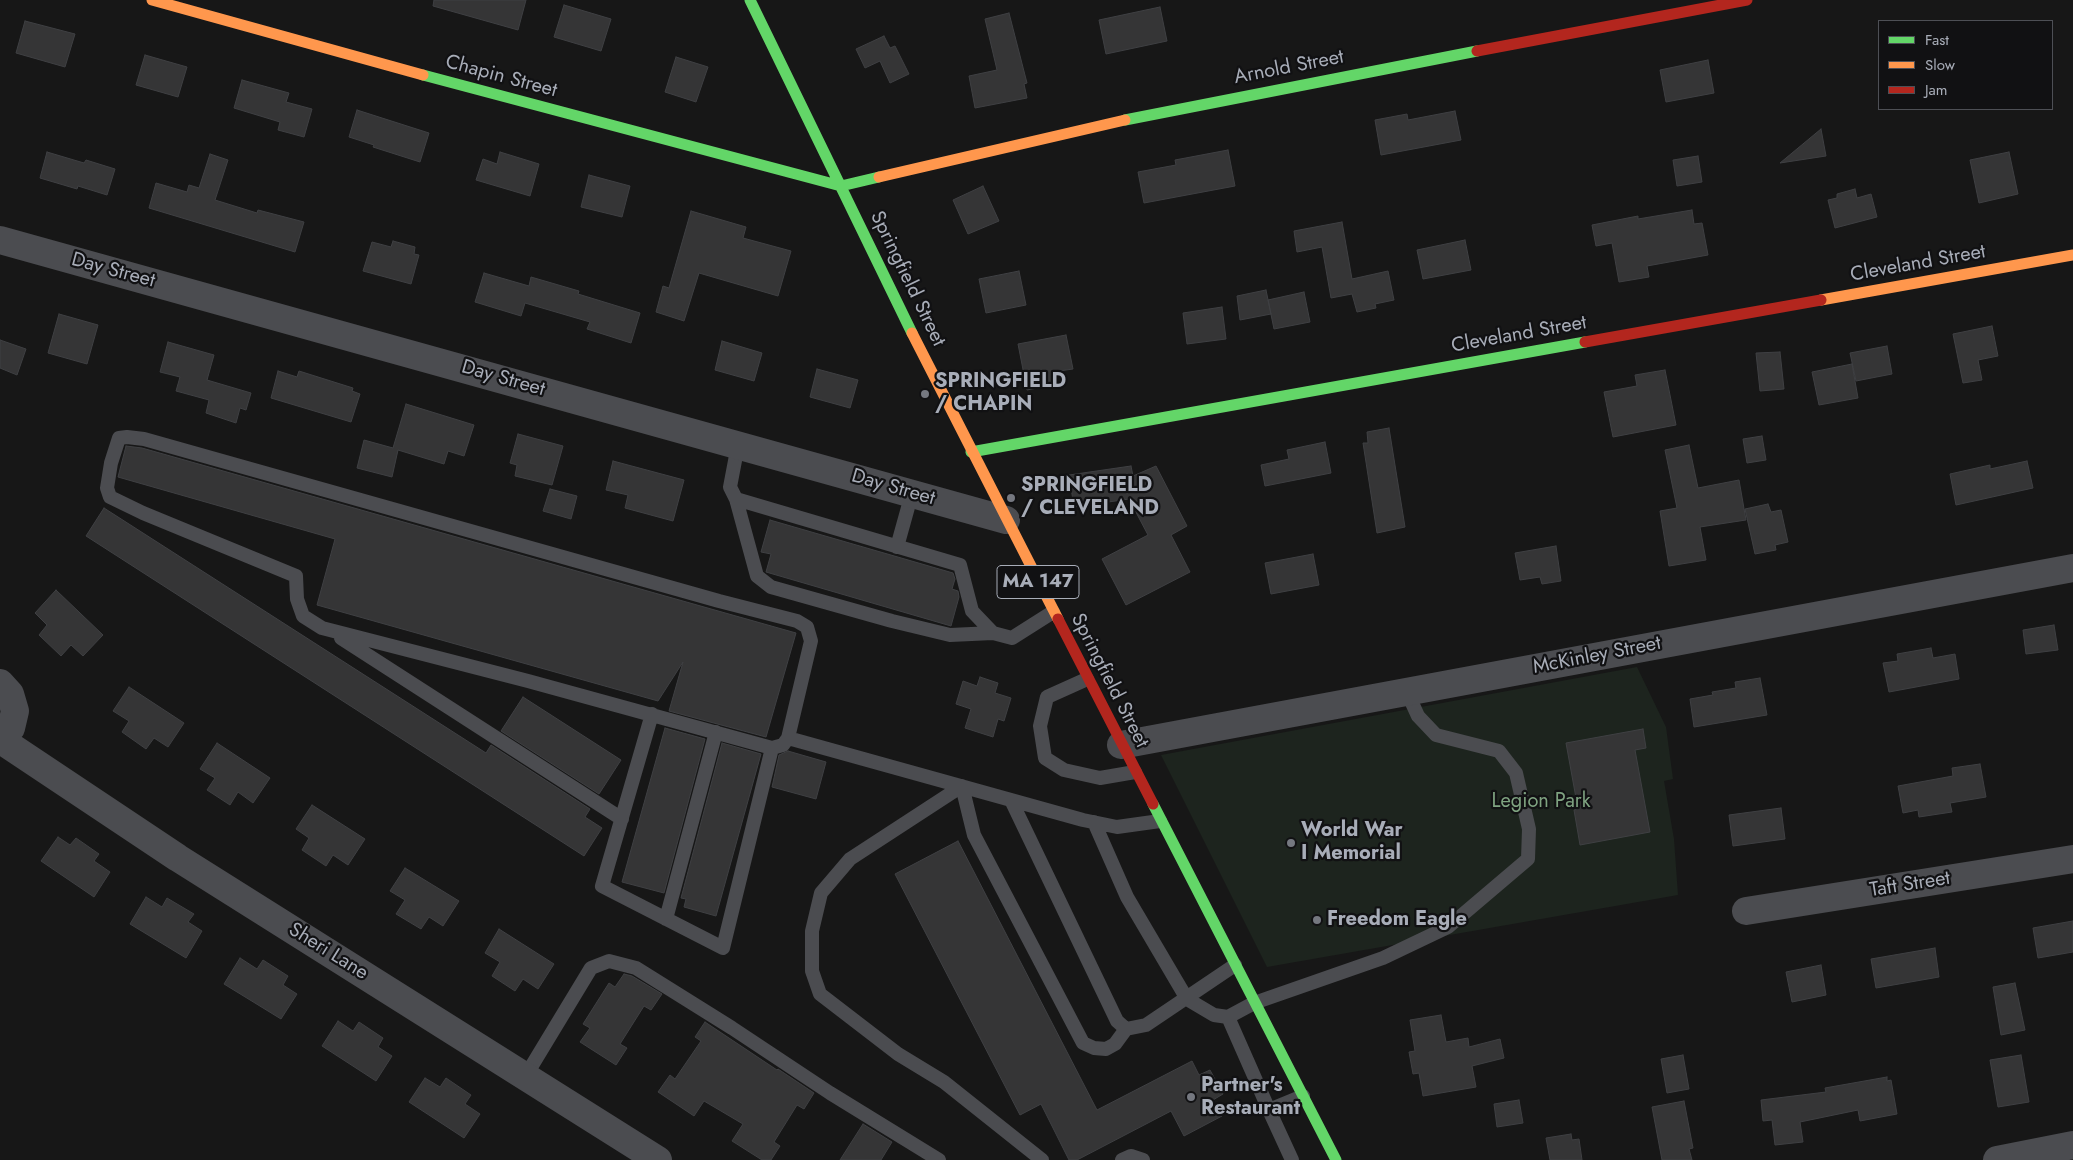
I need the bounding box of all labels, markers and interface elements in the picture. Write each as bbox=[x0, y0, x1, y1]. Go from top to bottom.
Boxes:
legend bbox=[1878, 20, 2053, 110]
text: Fast bbox=[1925, 29, 1949, 51]
street label: Arnold Street bbox=[1232, 46, 1346, 90]
street label: Chapin Street bbox=[443, 51, 559, 103]
text: Slow bbox=[1925, 54, 1955, 76]
text: Jam bbox=[1925, 79, 1948, 101]
street label: Springfield Street bbox=[864, 208, 950, 350]
street label: Cleveland Street bbox=[1848, 240, 1988, 288]
street label: Day Street bbox=[69, 248, 157, 294]
street label: Cleveland Street bbox=[1449, 311, 1589, 359]
street label: Day Street bbox=[459, 356, 547, 402]
place label: SPRINGFIELD / CHAPIN bbox=[935, 370, 1066, 417]
marker: SPRINGFIELD / CHAPIN bbox=[919, 388, 931, 400]
street label: Day Street bbox=[849, 465, 937, 511]
place label: SPRINGFIELD / CLEVELAND bbox=[1021, 474, 1159, 521]
marker: SPRINGFIELD / CLEVELAND bbox=[1005, 492, 1017, 504]
road number: MA 147 bbox=[997, 566, 1079, 598]
street label: Springfield Street bbox=[1065, 610, 1153, 752]
street label: McKinley Street bbox=[1531, 632, 1663, 680]
park label: Legion Park bbox=[1492, 790, 1590, 814]
place label: World War I Memorial bbox=[1301, 819, 1403, 866]
marker: World War I Memorial bbox=[1285, 837, 1297, 849]
street label: Taft Street bbox=[1868, 867, 1952, 903]
place label: Freedom Eagle bbox=[1327, 908, 1467, 932]
marker: Freedom Eagle bbox=[1311, 914, 1323, 926]
street label: Sheri Lane bbox=[284, 918, 372, 986]
place label: Partner's Restaurant bbox=[1201, 1074, 1300, 1121]
marker: Partner's Restaurant bbox=[1185, 1091, 1197, 1103]

